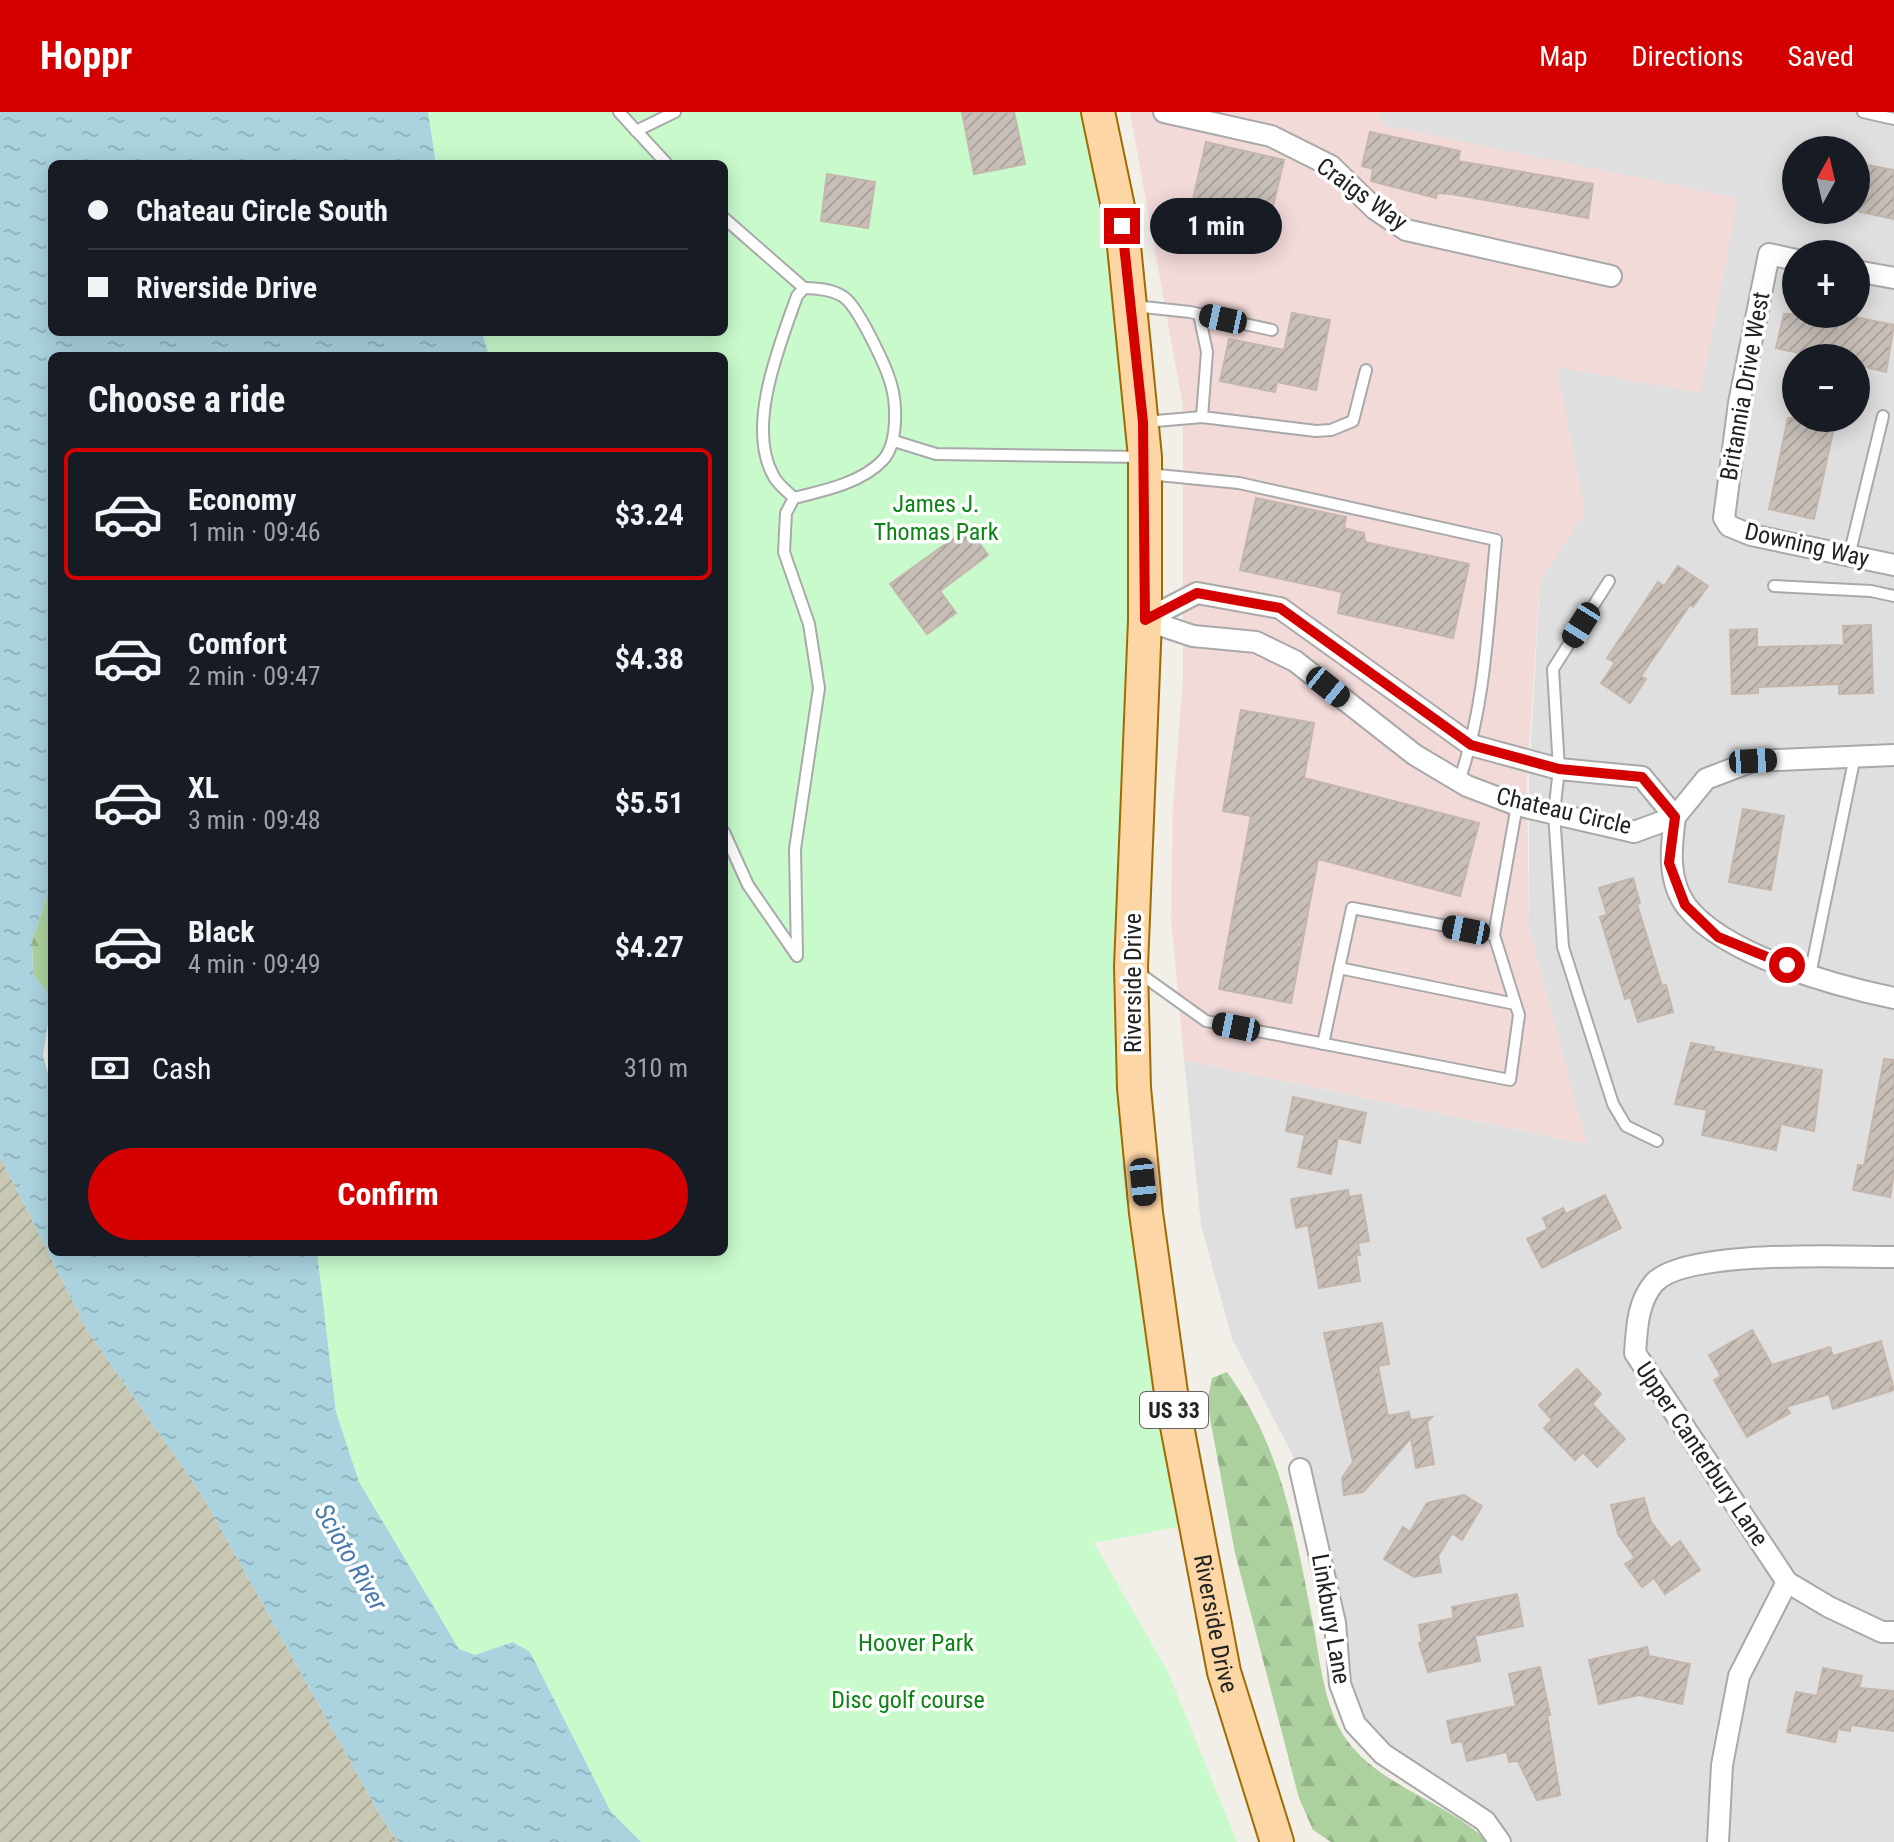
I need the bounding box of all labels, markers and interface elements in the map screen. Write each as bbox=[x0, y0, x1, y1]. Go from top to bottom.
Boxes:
text: Hoppr bbox=[40, 34, 132, 78]
text: Map bbox=[1539, 40, 1588, 73]
text: Directions bbox=[1632, 40, 1743, 73]
text: Saved bbox=[1787, 40, 1854, 73]
north arrow bbox=[1782, 136, 1870, 224]
map controls bbox=[1782, 136, 1870, 432]
street label: Craigs Way bbox=[1311, 152, 1413, 236]
text: Chateau Circle South bbox=[136, 193, 388, 228]
callout: 1 min bbox=[1150, 198, 1282, 254]
route end bbox=[1104, 208, 1140, 244]
text: 1 min bbox=[1187, 211, 1245, 241]
button: + bbox=[1782, 240, 1870, 328]
text: Riverside Drive bbox=[136, 270, 317, 305]
street label: Britannia Drive West bbox=[1715, 290, 1775, 482]
car bbox=[1197, 302, 1249, 336]
button: − bbox=[1782, 344, 1870, 432]
text: Choose a ride bbox=[88, 379, 285, 421]
icon: car bbox=[92, 478, 164, 550]
text: Economy bbox=[188, 482, 296, 517]
park label: James J. Thomas Park bbox=[874, 490, 999, 546]
text: $3.24 bbox=[615, 497, 684, 532]
text: 1 min · 09:46 bbox=[188, 517, 321, 547]
street label: Downing Way bbox=[1742, 517, 1872, 573]
car bbox=[1558, 598, 1604, 652]
icon: car bbox=[92, 622, 164, 694]
text: Comfort bbox=[188, 626, 287, 661]
text: $4.38 bbox=[615, 641, 684, 676]
text: 2 min · 09:47 bbox=[188, 661, 321, 691]
car bbox=[1302, 663, 1354, 711]
car bbox=[1728, 748, 1778, 774]
icon: car bbox=[92, 766, 164, 838]
text: XL bbox=[188, 770, 219, 805]
street label: Chateau Circle bbox=[1494, 782, 1634, 840]
text: $5.51 bbox=[615, 785, 684, 820]
text: 3 min · 09:48 bbox=[188, 805, 321, 835]
icon: car bbox=[92, 910, 164, 982]
street label: Riverside Drive bbox=[1119, 913, 1147, 1053]
text: Black bbox=[188, 914, 255, 949]
car bbox=[1440, 914, 1492, 946]
text: $4.27 bbox=[615, 929, 684, 964]
route start bbox=[1769, 947, 1805, 983]
text: 4 min · 09:49 bbox=[188, 949, 321, 979]
car bbox=[1210, 1011, 1262, 1043]
icon: cash bbox=[88, 1046, 132, 1090]
text: Cash bbox=[152, 1051, 212, 1086]
text: 310 m bbox=[624, 1053, 688, 1083]
button: Confirm bbox=[88, 1148, 688, 1240]
car bbox=[1129, 1157, 1157, 1207]
street label: Upper Canterbury Lane bbox=[1630, 1357, 1774, 1551]
road number: US 33 bbox=[1140, 1392, 1208, 1428]
water label: Scioto River bbox=[308, 1498, 394, 1617]
street label: Riverside Drive bbox=[1188, 1552, 1244, 1696]
street label: Linkbury Lane bbox=[1306, 1552, 1356, 1686]
park label: Hoover Park bbox=[858, 1629, 974, 1657]
park label: Disc golf course bbox=[831, 1686, 985, 1714]

